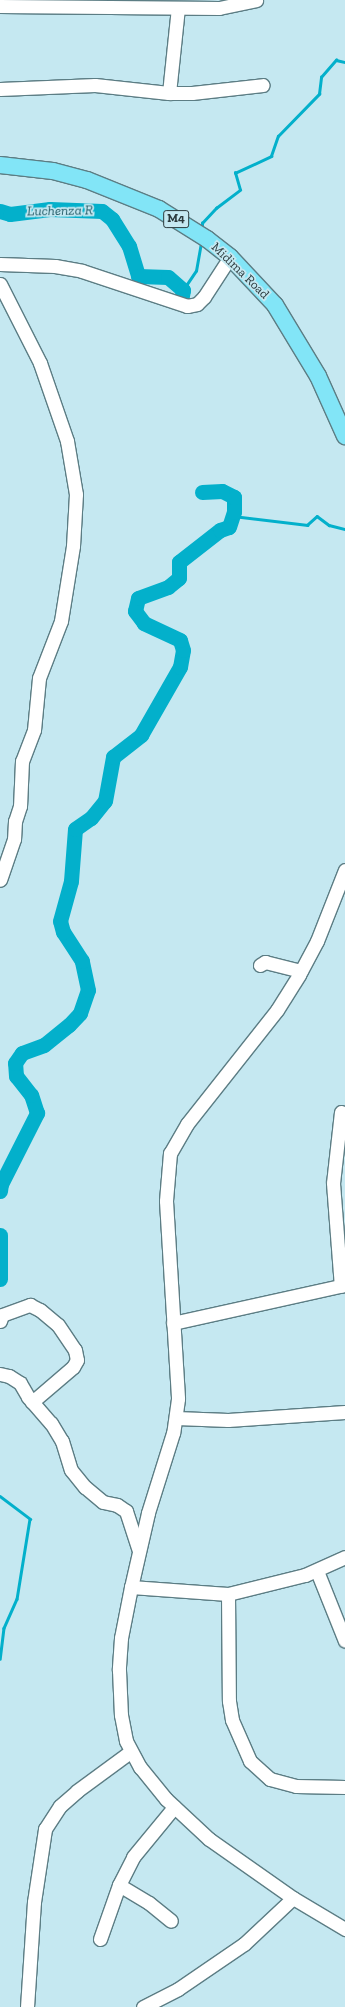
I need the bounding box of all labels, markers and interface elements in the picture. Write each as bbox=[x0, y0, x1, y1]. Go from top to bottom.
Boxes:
water label: Luchenza R bbox=[27, 202, 93, 220]
road number: M4 bbox=[163, 209, 189, 229]
street label: Midima Road bbox=[208, 240, 272, 302]

